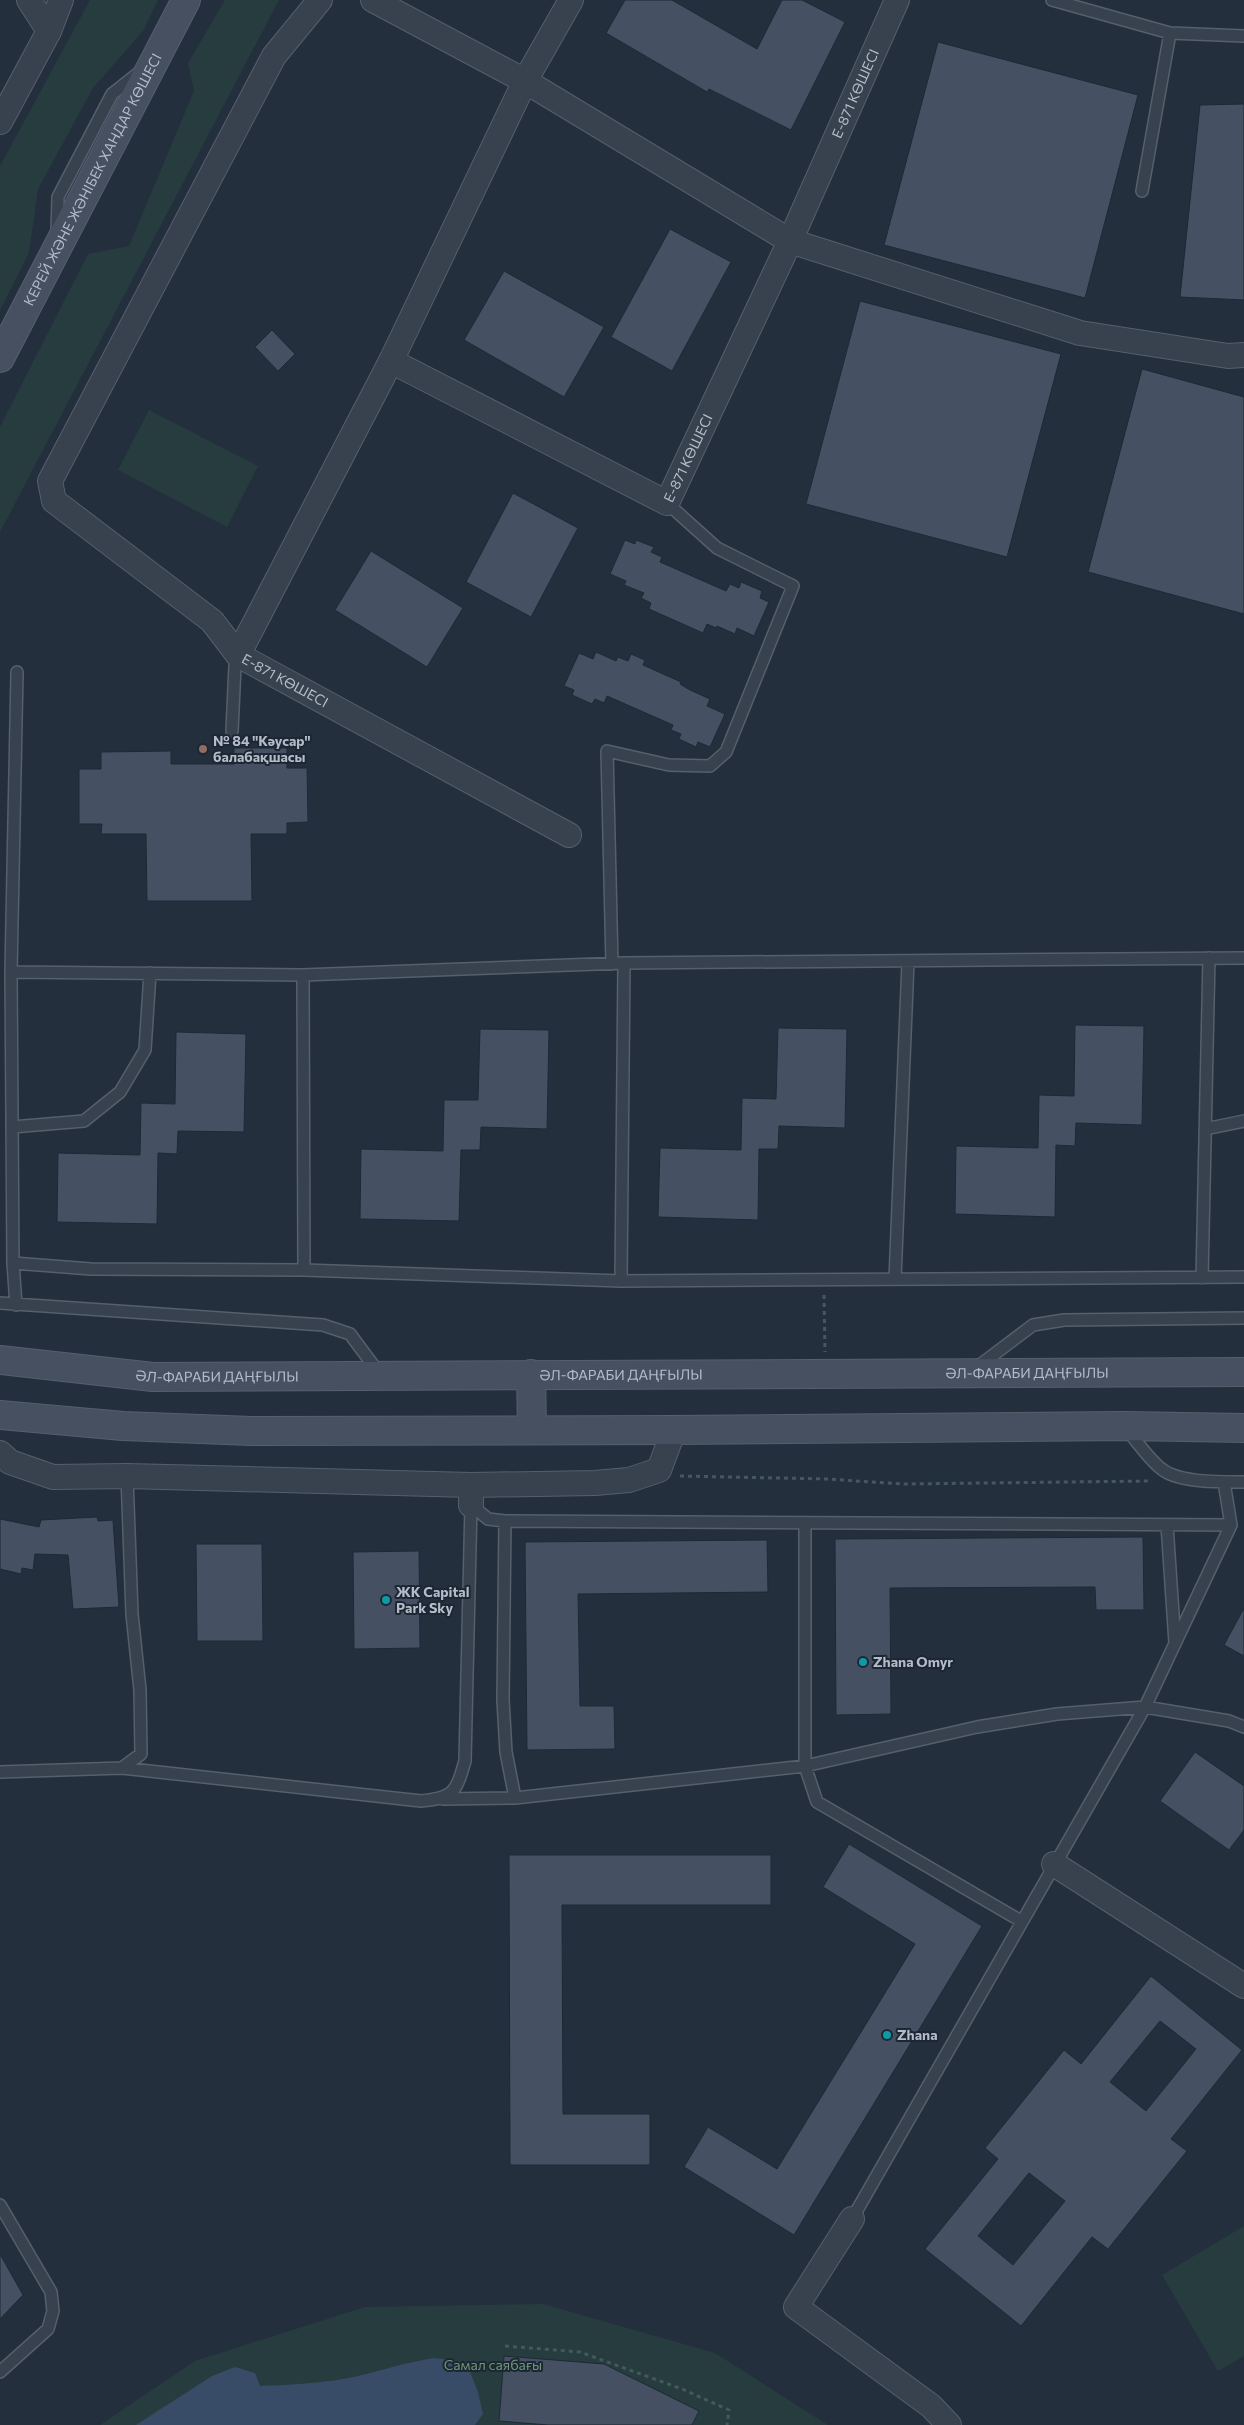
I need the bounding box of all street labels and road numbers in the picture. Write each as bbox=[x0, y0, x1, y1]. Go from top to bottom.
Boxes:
street label: Е-871 КӨШЕСІ bbox=[828, 46, 882, 141]
street label: КЕРЕЙ ЖӘНЕ ЖӘНІБЕК ХАНДАР КӨШЕСІ bbox=[20, 50, 165, 308]
street label: Е-871 КӨШЕСІ bbox=[660, 411, 716, 505]
street label: Е-871 КӨШЕСІ bbox=[239, 650, 331, 710]
street label: ӘЛ-ФАРАБИ ДАҢҒЫЛЫ bbox=[945, 1364, 1109, 1381]
street label: ӘЛ-ФАРАБИ ДАҢҒЫЛЫ bbox=[539, 1365, 703, 1383]
street label: ӘЛ-ФАРАБИ ДАҢҒЫЛЫ bbox=[135, 1366, 299, 1385]

